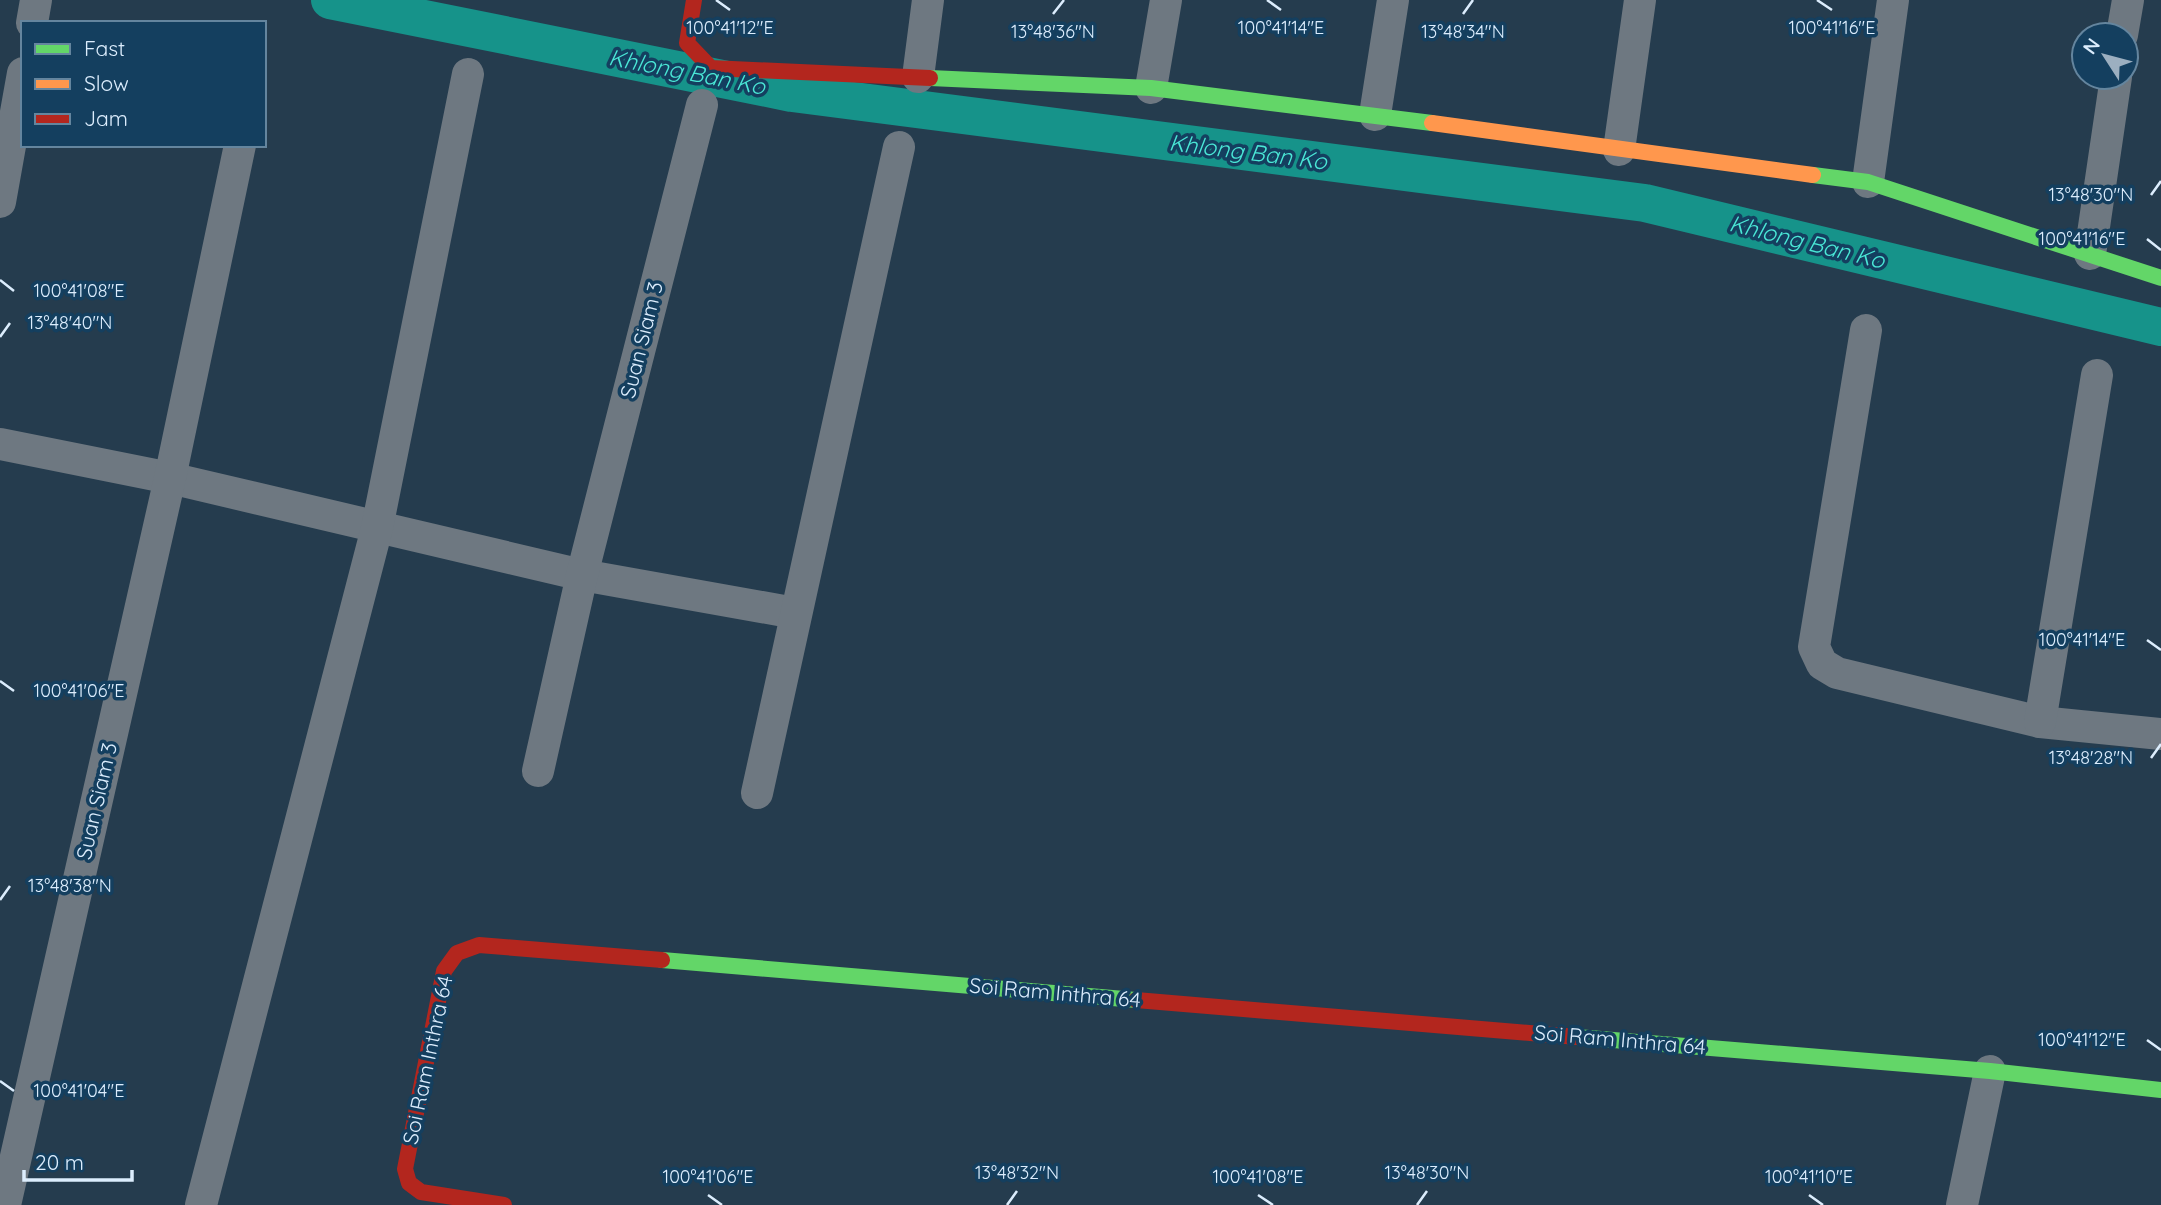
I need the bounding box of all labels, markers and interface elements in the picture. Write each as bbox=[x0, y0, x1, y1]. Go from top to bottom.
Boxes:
text: 100°41'12"E bbox=[686, 16, 774, 39]
text: 100°41'14"E bbox=[1238, 16, 1324, 39]
text: 100°41'16"E bbox=[1788, 16, 1876, 39]
text: 13°48'36"N bbox=[1011, 20, 1095, 43]
text: 13°48'34"N bbox=[1421, 20, 1505, 43]
legend bbox=[21, 21, 266, 147]
north arrow bbox=[2070, 21, 2140, 91]
text: N bbox=[2077, 33, 2105, 59]
text: Fast bbox=[84, 35, 125, 61]
water label: Khlong Ban Ko bbox=[606, 42, 769, 101]
text: Slow bbox=[84, 70, 129, 96]
text: Jam bbox=[84, 105, 128, 131]
water label: Khlong Ban Ko bbox=[1167, 127, 1330, 176]
text: 13°48'30"N bbox=[2049, 183, 2133, 206]
water label: Khlong Ban Ko bbox=[1727, 208, 1889, 275]
text: 100°41'16"E bbox=[2038, 227, 2126, 250]
text: 100°41'08"E bbox=[33, 279, 125, 302]
street label: Suan Siam 3 bbox=[614, 279, 668, 401]
text: 13°48'40"N bbox=[28, 311, 112, 334]
text: 100°41'14"E bbox=[2039, 628, 2125, 651]
text: 100°41'06"E bbox=[33, 679, 125, 702]
street label: Suan Siam 3 bbox=[70, 740, 122, 862]
text: 13°48'28"N bbox=[2049, 746, 2133, 769]
text: 13°48'38"N bbox=[28, 874, 112, 897]
street label: Soi Ram Inthra 64 bbox=[968, 972, 1142, 1012]
street label: Soi Ram Inthra 64 bbox=[396, 973, 458, 1147]
street label: Soi Ram Inthra 64 bbox=[1533, 1019, 1707, 1059]
text: 100°41'12"E bbox=[2038, 1028, 2126, 1051]
text: 100°41'04"E bbox=[34, 1079, 124, 1102]
scale bar bbox=[24, 1138, 133, 1182]
text: 20 m bbox=[35, 1149, 84, 1175]
text: 13°48'32"N bbox=[975, 1161, 1059, 1184]
text: 13°48'30"N bbox=[1385, 1161, 1469, 1184]
text: 100°41'06"E bbox=[662, 1165, 754, 1188]
text: 100°41'08"E bbox=[1212, 1165, 1304, 1188]
text: 100°41'10"E bbox=[1765, 1165, 1853, 1188]

